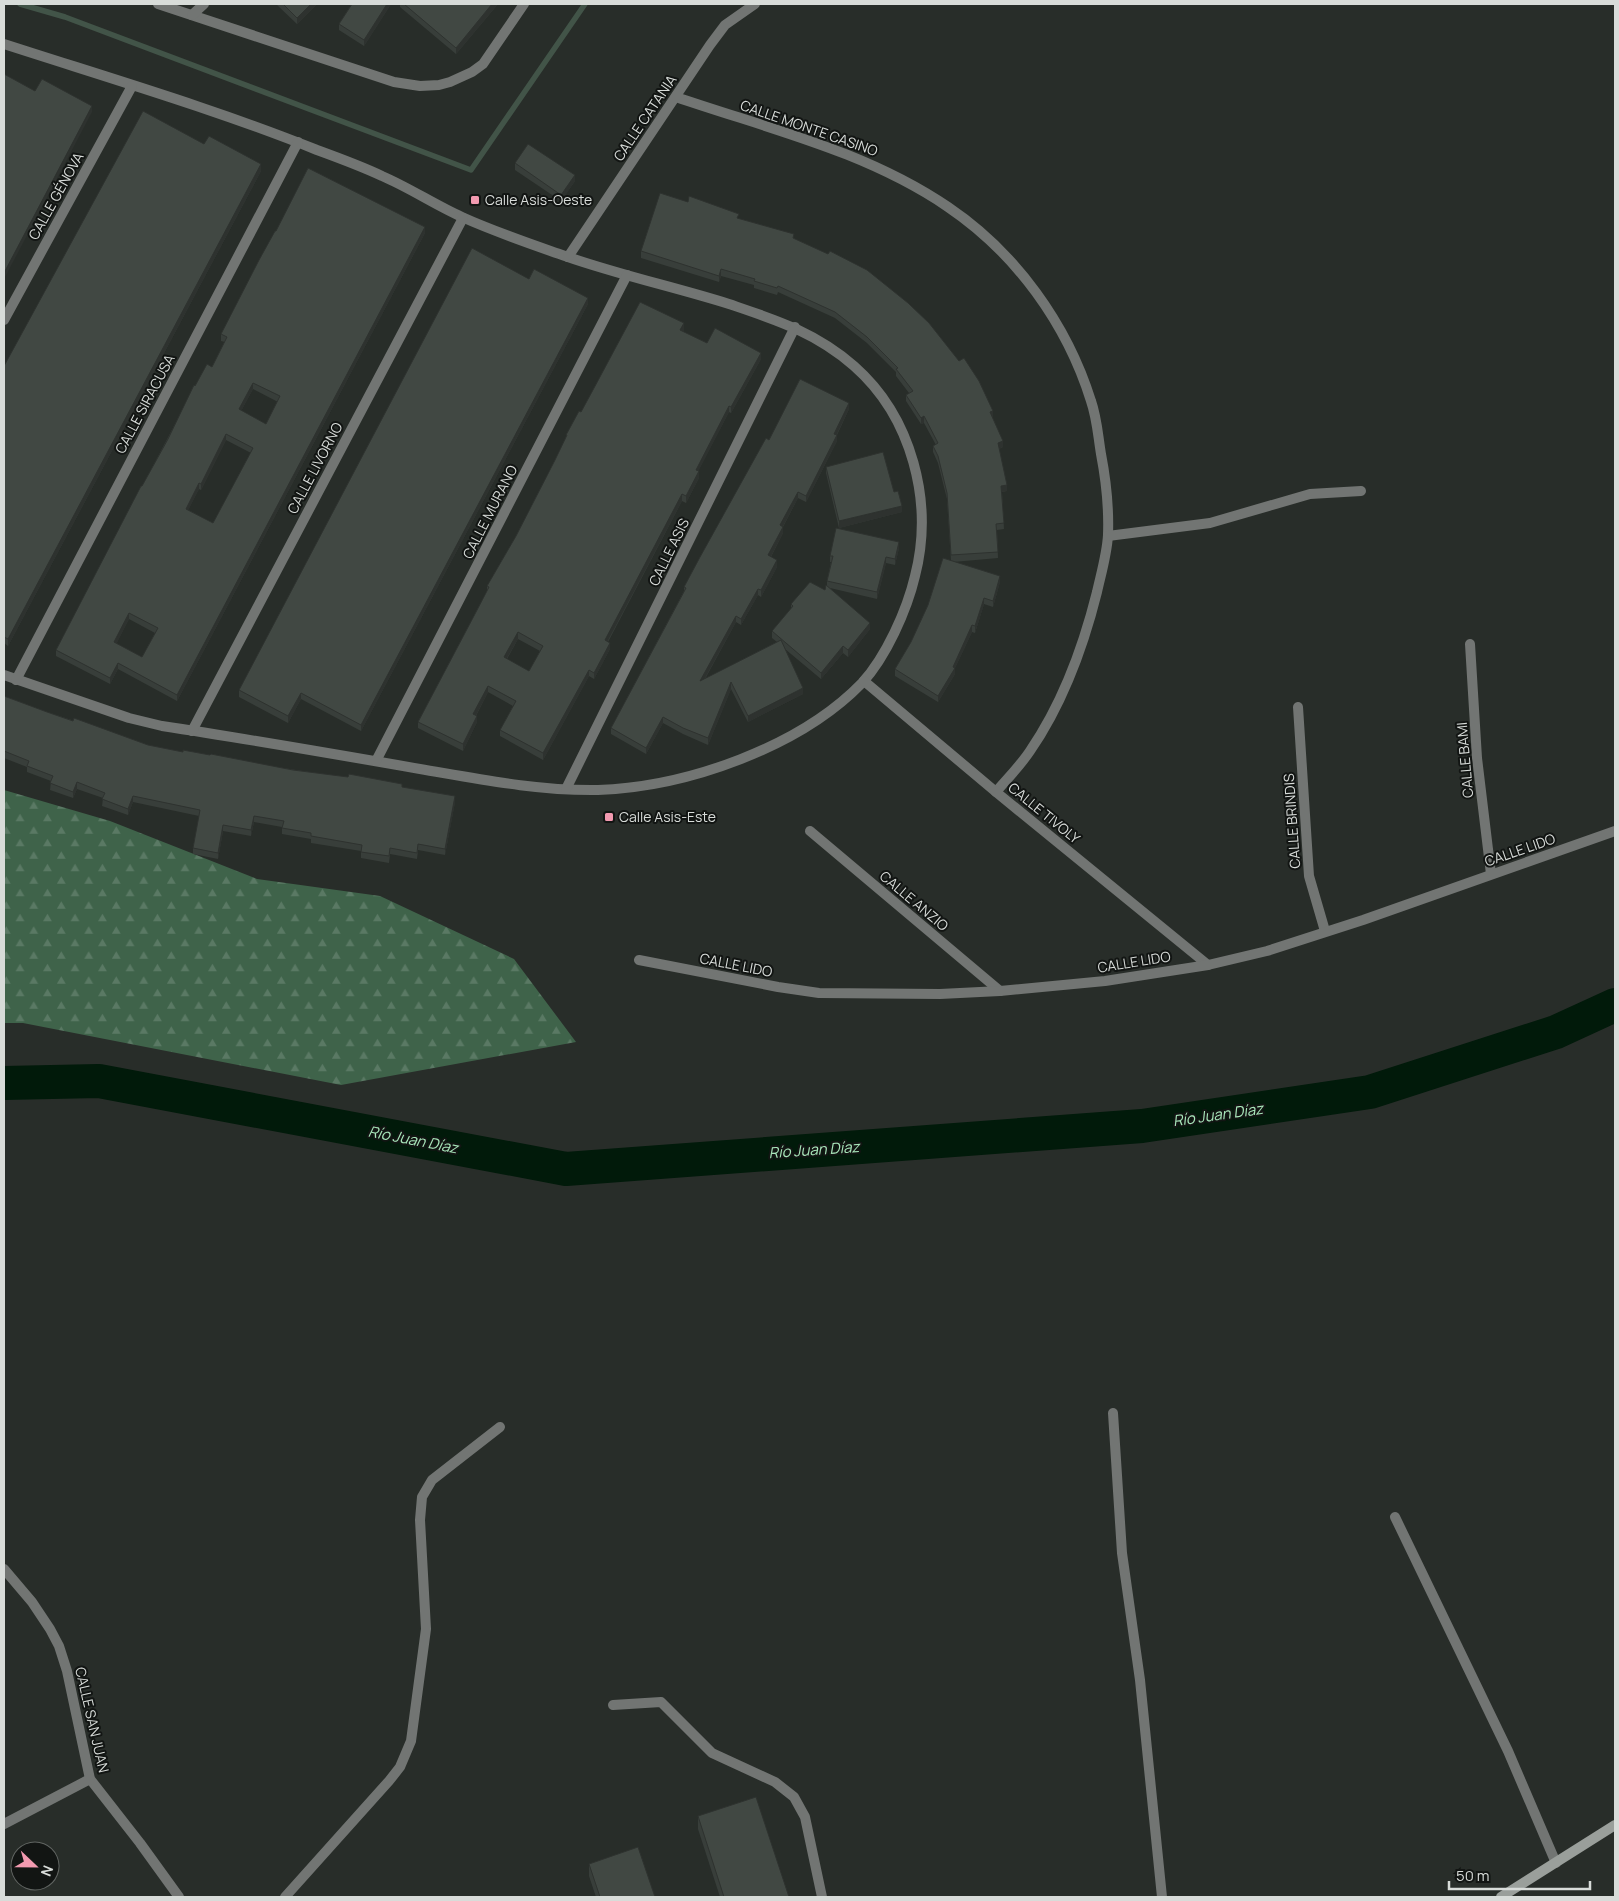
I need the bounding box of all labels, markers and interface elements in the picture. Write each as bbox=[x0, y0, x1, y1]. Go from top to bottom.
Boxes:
street label: CALLE CATANIA bbox=[609, 71, 681, 165]
street label: CALLE MONTE CASINO bbox=[738, 95, 880, 160]
street label: CALLE GÉNOVA bbox=[24, 149, 87, 243]
place label: Calle Asis-Oeste bbox=[485, 190, 592, 209]
marker: Calle Asis-Oeste bbox=[469, 194, 481, 206]
street label: CALLE SIRACUSA bbox=[110, 351, 179, 457]
street label: CALLE LIVORNO bbox=[282, 419, 347, 517]
street label: CALLE MURANO bbox=[458, 462, 521, 562]
street label: CALLE ASIS bbox=[644, 515, 693, 589]
street label: CALLE BAMI bbox=[1452, 721, 1477, 799]
street label: CALLE BRINDIS bbox=[1279, 773, 1304, 869]
street label: CALLE TIVOLY bbox=[1004, 778, 1084, 848]
place label: Calle Asis-Este bbox=[619, 807, 716, 826]
marker: Calle Asis-Este bbox=[603, 811, 615, 823]
street label: CALLE LIDO bbox=[1482, 829, 1558, 870]
street label: CALLE ANZIO bbox=[876, 866, 953, 935]
street label: CALLE LIDO bbox=[1096, 946, 1172, 977]
street label: CALLE LIDO bbox=[698, 948, 774, 981]
water label: Río Juan Díaz bbox=[1172, 1098, 1266, 1131]
water label: Río Juan Díaz bbox=[367, 1121, 462, 1159]
water label: Río Juan Díaz bbox=[768, 1136, 862, 1163]
street label: CALLE SAN JUAN bbox=[71, 1665, 114, 1775]
north arrow bbox=[10, 1841, 60, 1891]
scale bar bbox=[1449, 1858, 1590, 1890]
text: N bbox=[37, 1863, 58, 1879]
text: 50 m bbox=[1456, 1865, 1490, 1886]

